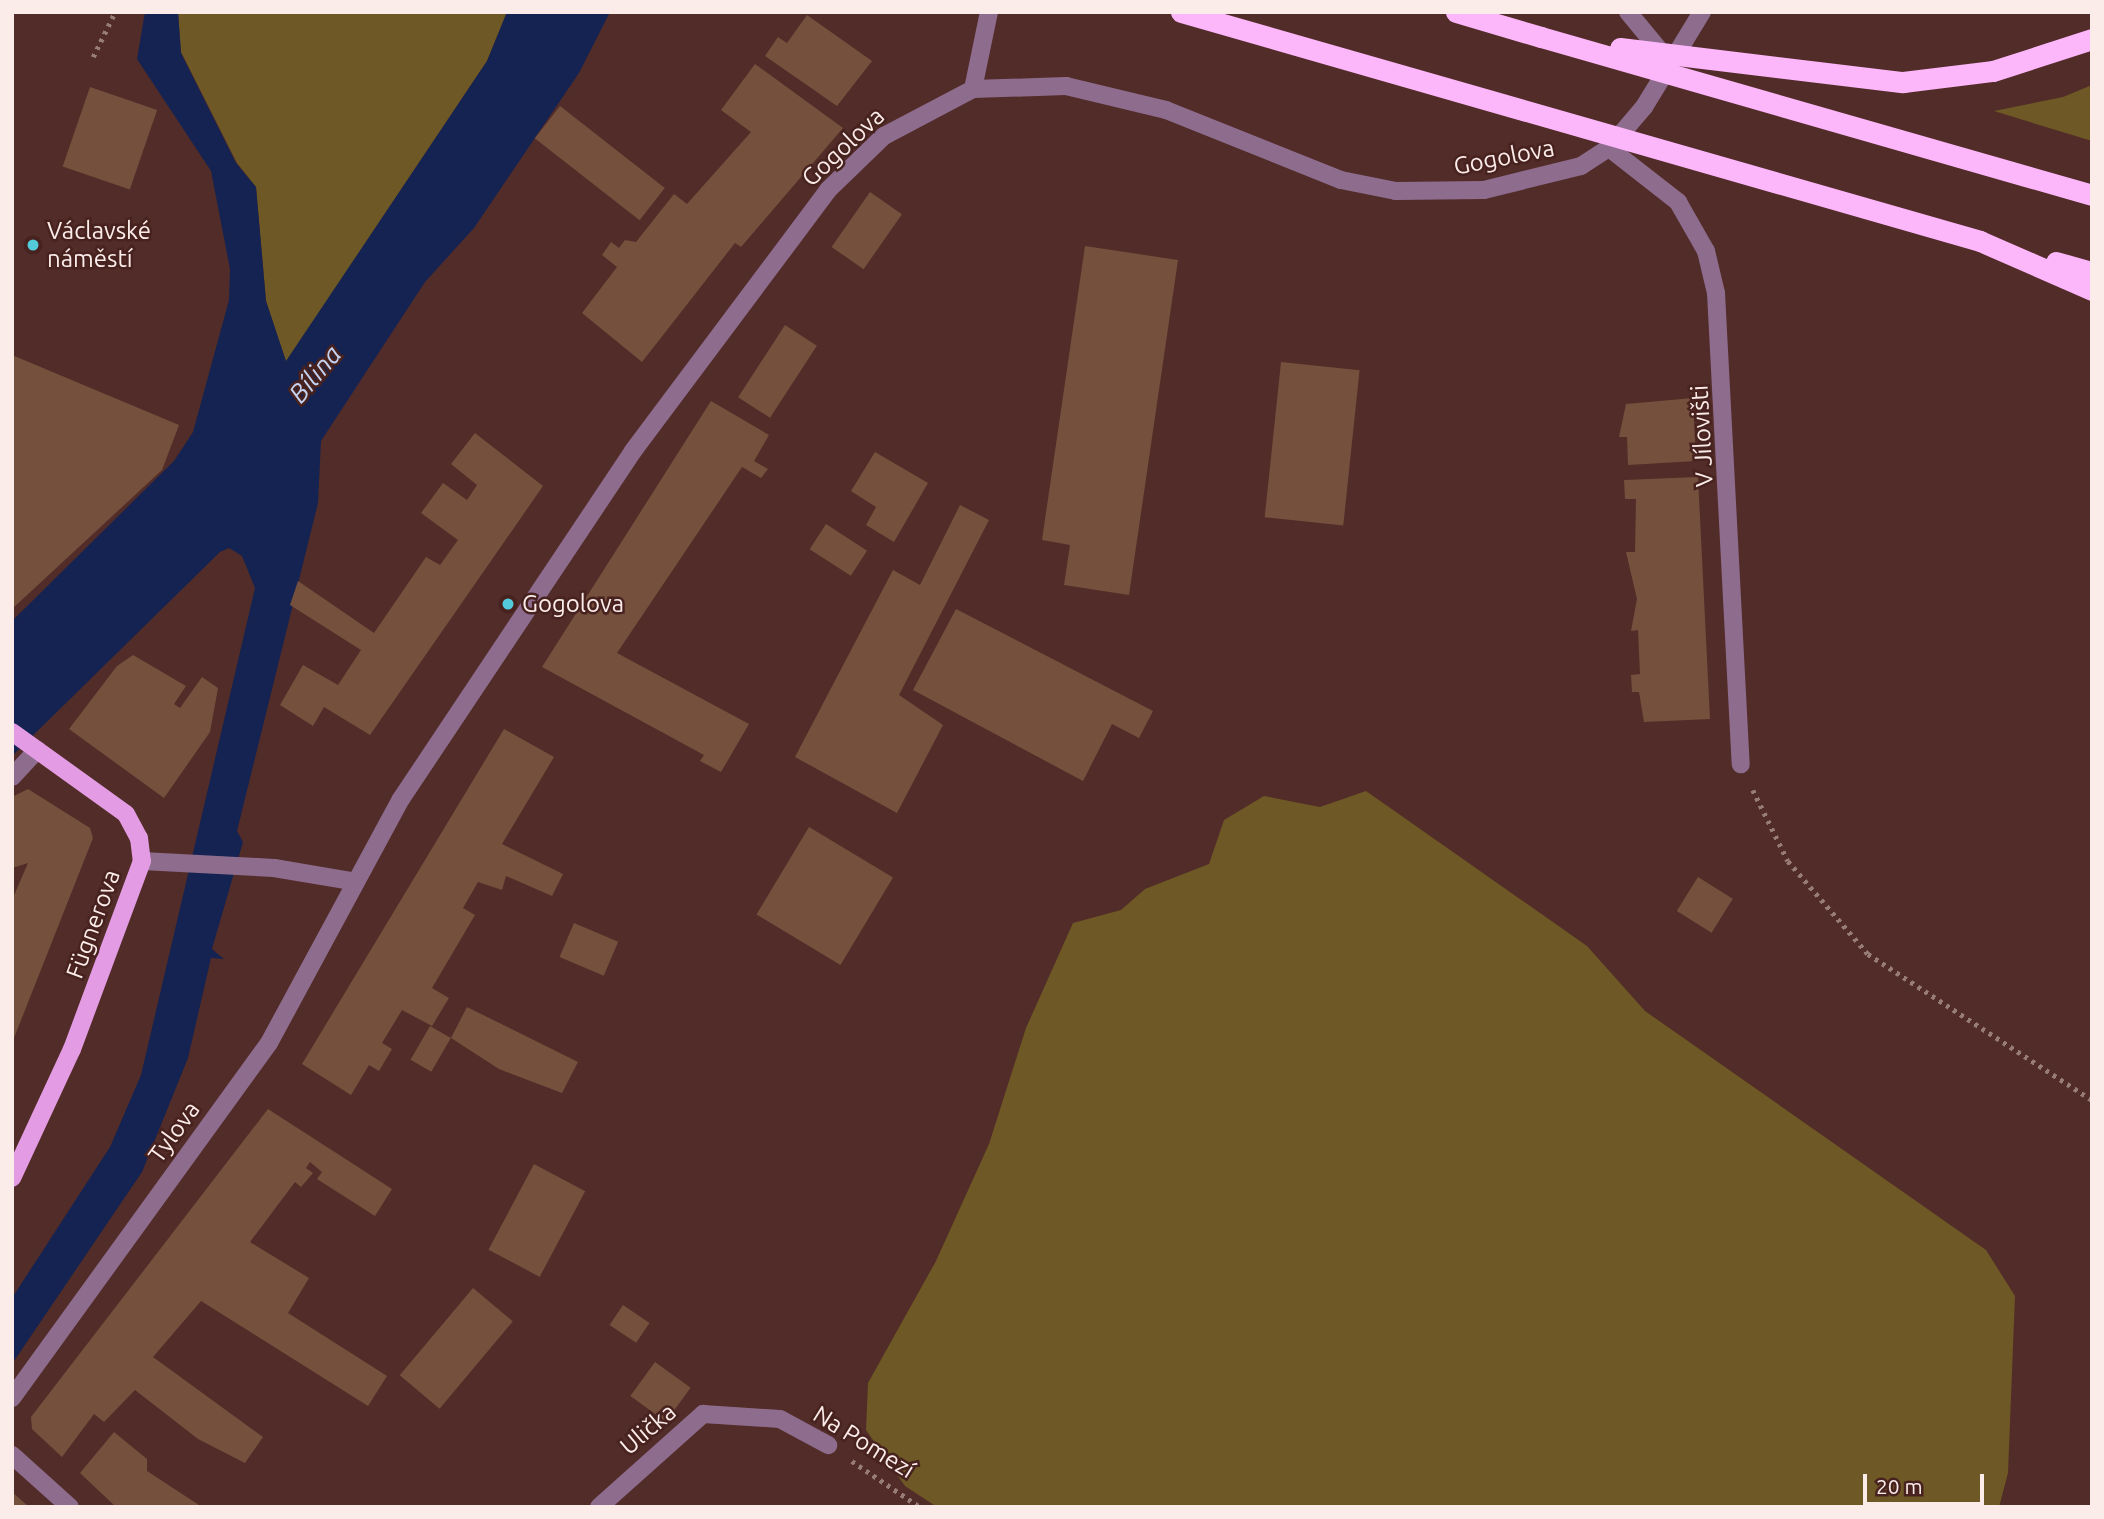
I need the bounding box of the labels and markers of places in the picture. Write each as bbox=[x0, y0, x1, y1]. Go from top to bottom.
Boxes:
place label: Václavské náměstí bbox=[47, 217, 151, 273]
marker: Václavské náměstí bbox=[25, 237, 41, 253]
place label: Gogolova bbox=[522, 590, 624, 618]
marker: Gogolova bbox=[500, 596, 516, 612]

